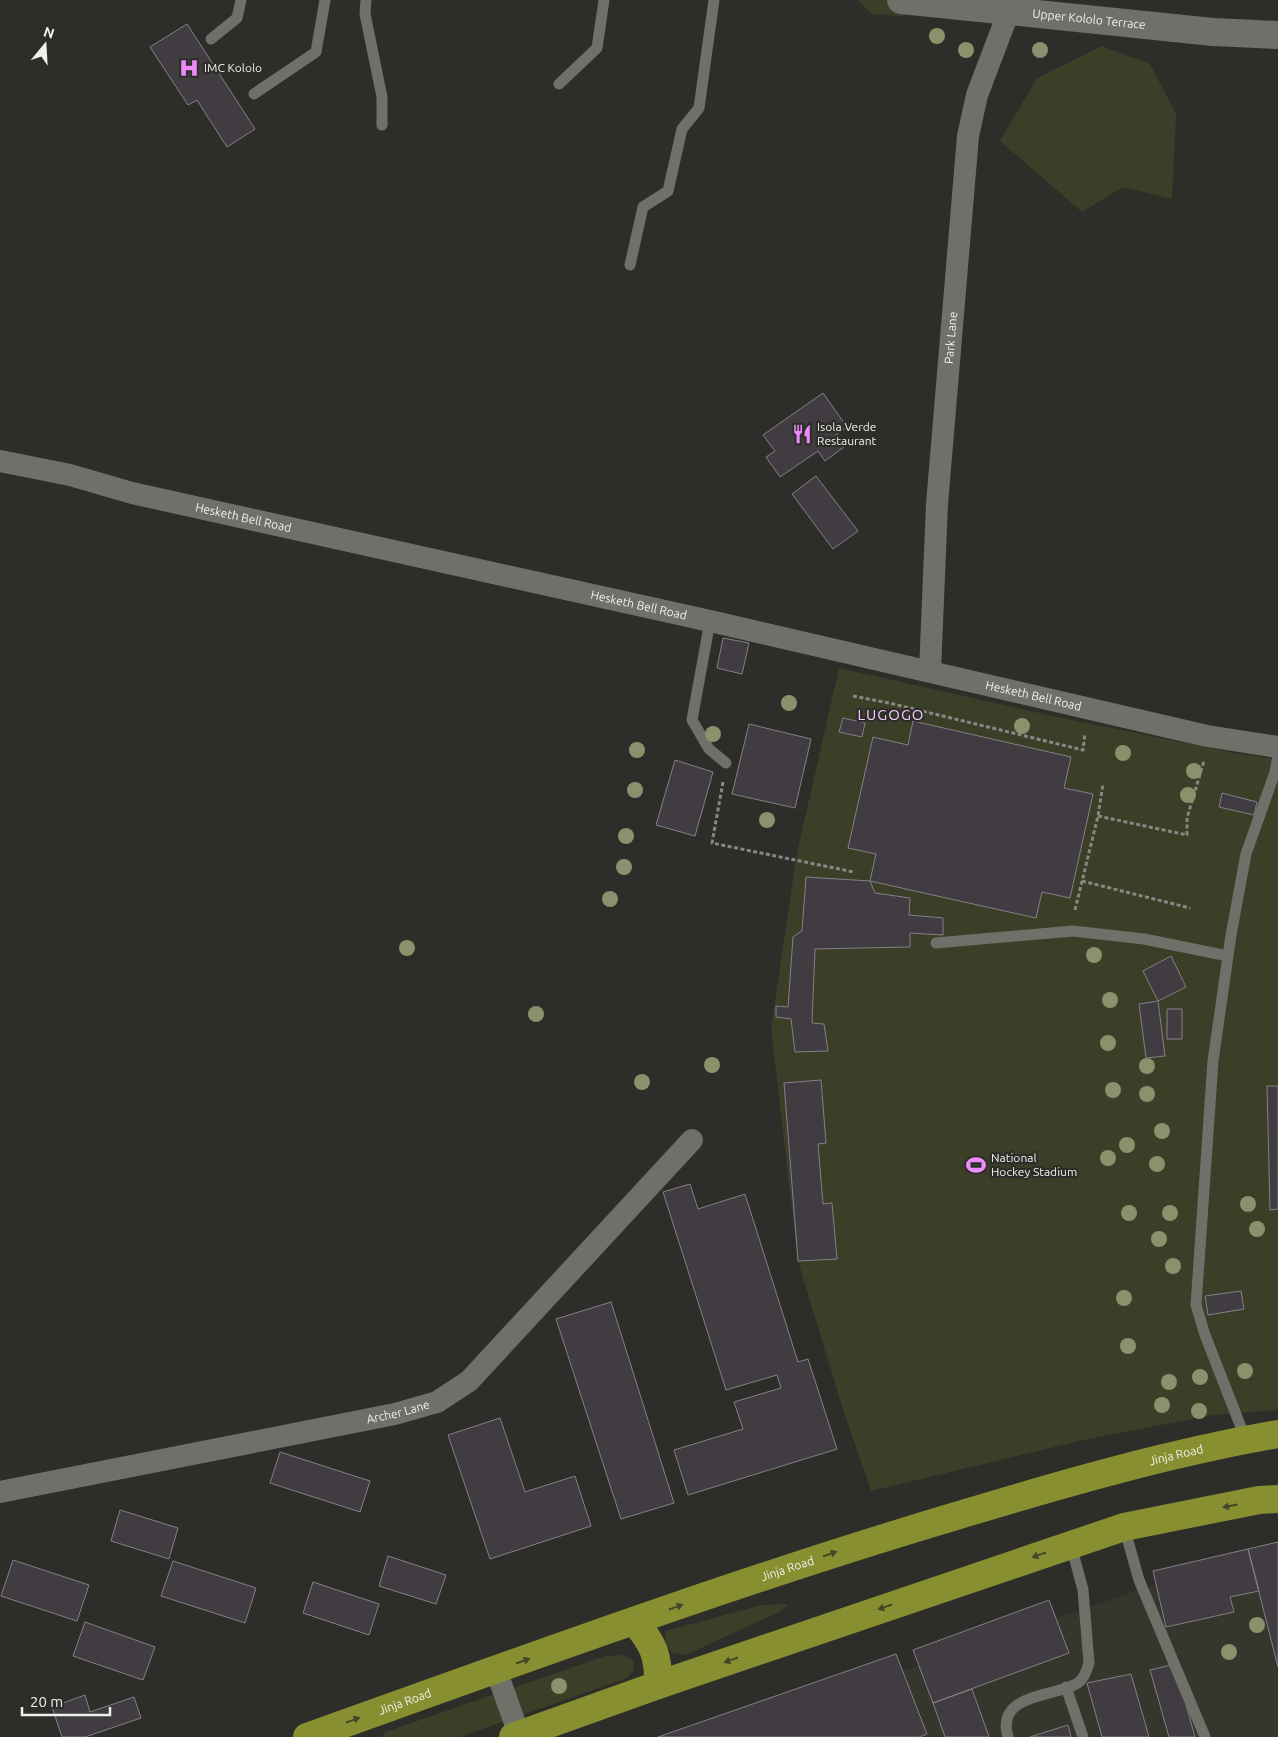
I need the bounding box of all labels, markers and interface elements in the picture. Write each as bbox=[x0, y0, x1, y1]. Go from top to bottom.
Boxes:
street label: Upper Kololo Terrace bbox=[1032, 7, 1146, 31]
north arrow bbox=[20, 20, 70, 70]
text: N bbox=[42, 23, 56, 42]
hospital icon: IMC Kololo bbox=[178, 57, 200, 79]
place label: IMC Kololo bbox=[204, 61, 262, 74]
street label: Park Lane bbox=[942, 311, 959, 364]
place label: Isola Verde Restaurant bbox=[817, 420, 877, 447]
restaurant icon: Isola Verde Restaurant bbox=[791, 423, 813, 445]
street label: Hesketh Bell Road bbox=[194, 500, 293, 534]
street label: Hesketh Bell Road bbox=[590, 588, 688, 622]
street label: Hesketh Bell Road bbox=[984, 678, 1083, 713]
district label: LUGOGO bbox=[858, 706, 924, 723]
place label: National Hockey Stadium bbox=[991, 1151, 1077, 1178]
sports icon: National Hockey Stadium bbox=[965, 1154, 987, 1176]
street label: Archer Lane bbox=[365, 1397, 431, 1425]
street label: Jinja Road bbox=[1147, 1442, 1204, 1467]
one-way arrow bbox=[1221, 1502, 1237, 1510]
one-way arrow bbox=[823, 1550, 838, 1558]
one-way arrow bbox=[1031, 1552, 1046, 1560]
street label: Jinja Road bbox=[759, 1554, 815, 1583]
one-way arrow bbox=[669, 1603, 684, 1611]
one-way arrow bbox=[877, 1603, 892, 1611]
one-way arrow bbox=[515, 1656, 530, 1664]
one-way arrow bbox=[724, 1657, 739, 1664]
scale bar bbox=[22, 1684, 110, 1716]
street label: Jinja Road bbox=[377, 1686, 433, 1717]
text: 20 m bbox=[30, 1693, 63, 1710]
one-way arrow bbox=[346, 1716, 361, 1724]

